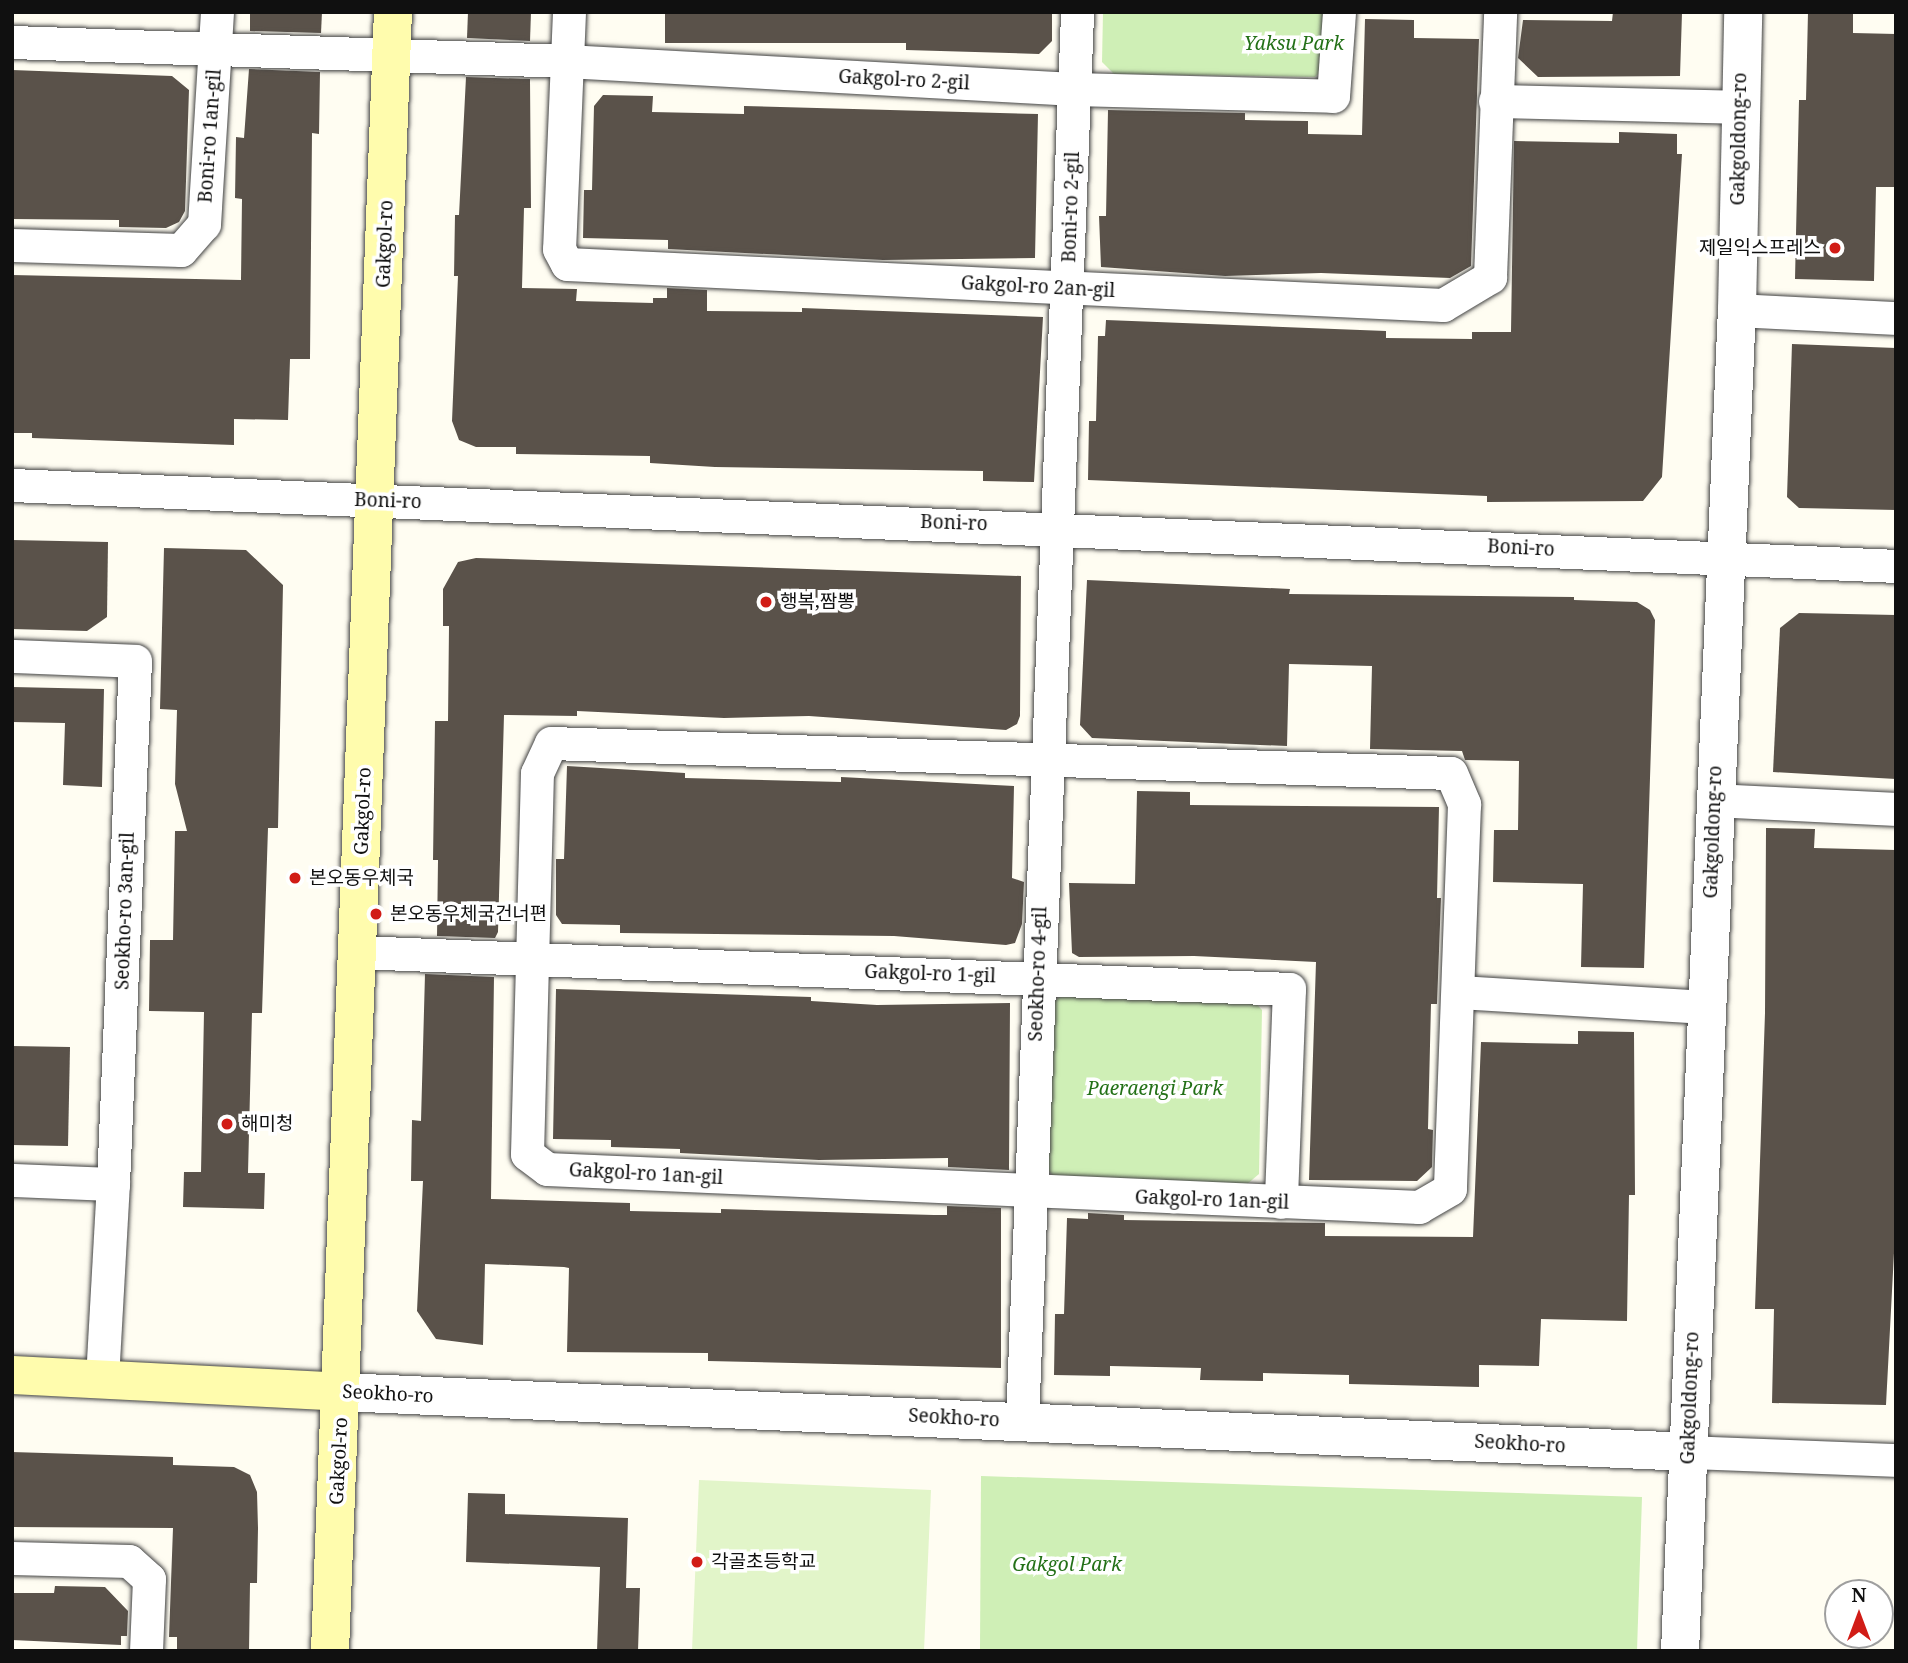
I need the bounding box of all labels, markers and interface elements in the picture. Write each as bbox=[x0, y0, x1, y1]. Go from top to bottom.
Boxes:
park label: Yaksu Park bbox=[1244, 33, 1344, 55]
street label: Gakgol-ro 2-gil bbox=[838, 65, 970, 95]
street label: Boni-ro 1an-gil bbox=[194, 68, 226, 204]
street label: Gakgoldong-ro bbox=[1726, 72, 1752, 206]
street label: Boni-ro 2-gil bbox=[1058, 151, 1084, 263]
street label: Gakgol-ro bbox=[372, 200, 398, 288]
place label: 제일익스프레스 bbox=[1699, 237, 1821, 259]
marker: 제일익스프레스 bbox=[1827, 240, 1843, 256]
street label: Gakgol-ro 2an-gil bbox=[960, 272, 1116, 302]
street label: Boni-ro bbox=[354, 488, 422, 514]
street label: Boni-ro bbox=[920, 510, 988, 536]
street label: Boni-ro bbox=[1487, 535, 1555, 561]
place label: 행복,짬뽕 bbox=[780, 591, 855, 613]
marker: 행복,짬뽕 bbox=[758, 594, 774, 610]
street label: Gakgoldong-ro bbox=[1699, 765, 1727, 899]
street label: Gakgol-ro bbox=[350, 767, 376, 855]
street label: Seokho-ro 3an-gil bbox=[111, 832, 139, 990]
place label: 본오동우체국 bbox=[309, 867, 414, 889]
marker: 본오동우체국 bbox=[287, 870, 303, 886]
place label: 본오동우체국건너편 bbox=[390, 903, 547, 925]
marker: 본오동우체국건너편 bbox=[368, 906, 384, 922]
street label: Seokho-ro 4-gil bbox=[1024, 906, 1052, 1042]
street label: Gakgol-ro 1-gil bbox=[864, 960, 996, 988]
park label: Paeraengi Park bbox=[1087, 1078, 1223, 1100]
place label: 해미청 bbox=[241, 1113, 293, 1135]
marker: 해미청 bbox=[219, 1116, 235, 1132]
street label: Gakgol-ro 1an-gil bbox=[568, 1159, 724, 1189]
street label: Gakgol-ro 1an-gil bbox=[1134, 1186, 1290, 1214]
street label: Gakgoldong-ro bbox=[1676, 1331, 1704, 1465]
street label: Seokho-ro bbox=[342, 1380, 434, 1408]
street label: Seokho-ro bbox=[908, 1404, 1000, 1432]
street label: Gakgol-ro bbox=[325, 1417, 353, 1505]
street label: Seokho-ro bbox=[1474, 1430, 1566, 1458]
place label: 각골초등학교 bbox=[711, 1551, 816, 1573]
marker: 각골초등학교 bbox=[689, 1554, 705, 1570]
park label: Gakgol Park bbox=[1012, 1554, 1122, 1576]
north arrow bbox=[1824, 1579, 1894, 1649]
text: N bbox=[1852, 1582, 1866, 1608]

